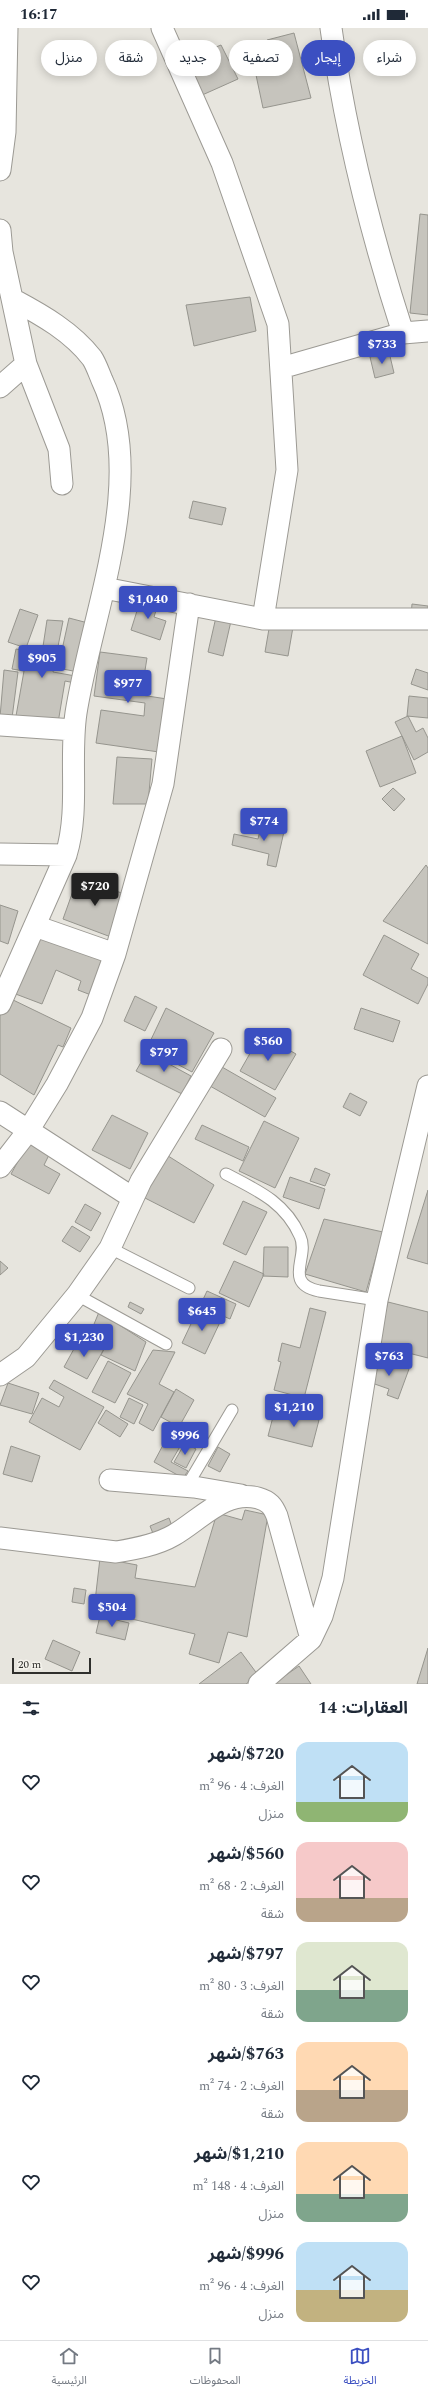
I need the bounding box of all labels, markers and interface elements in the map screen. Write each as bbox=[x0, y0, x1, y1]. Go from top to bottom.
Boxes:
text: 16:17 bbox=[20, 3, 58, 26]
chip: منزل bbox=[41, 40, 97, 76]
chip: شقة bbox=[105, 40, 157, 76]
chip: جديد bbox=[165, 40, 221, 76]
chip: تصفية bbox=[229, 40, 293, 76]
chip: إيجار bbox=[301, 40, 355, 76]
chip: شراء bbox=[363, 40, 416, 76]
pin: $733 bbox=[358, 331, 406, 365]
text: $733 bbox=[367, 334, 397, 354]
pin: $1,040 bbox=[115, 586, 181, 620]
text: $1,040 bbox=[128, 589, 168, 609]
pin: $905 bbox=[18, 645, 66, 679]
text: $905 bbox=[27, 648, 57, 668]
pin: $977 bbox=[104, 670, 152, 704]
text: $977 bbox=[113, 673, 143, 693]
pin: $774 bbox=[240, 808, 288, 842]
text: $774 bbox=[249, 811, 279, 831]
pin: $720 bbox=[71, 873, 119, 907]
text: $720 bbox=[80, 876, 110, 896]
pin: $560 bbox=[244, 1028, 292, 1062]
text: $560 bbox=[253, 1031, 283, 1051]
pin: $797 bbox=[140, 1039, 188, 1073]
text: $797 bbox=[149, 1042, 179, 1062]
pin: $645 bbox=[178, 1298, 226, 1332]
text: $645 bbox=[187, 1301, 217, 1321]
pin: $1,230 bbox=[51, 1324, 117, 1358]
text: $1,230 bbox=[64, 1327, 104, 1347]
pin: $763 bbox=[365, 1343, 413, 1377]
text: $763 bbox=[374, 1346, 404, 1366]
pin: $1,210 bbox=[261, 1394, 327, 1428]
text: $1,210 bbox=[274, 1397, 314, 1417]
pin: $996 bbox=[161, 1422, 209, 1456]
text: $996 bbox=[170, 1425, 200, 1445]
pin: $504 bbox=[88, 1594, 136, 1628]
text: $504 bbox=[97, 1597, 127, 1617]
scale bar bbox=[12, 1656, 91, 1675]
text: 20 m bbox=[18, 1656, 41, 1673]
text: العقارات: 14 bbox=[318, 1695, 408, 1721]
icon: filters bbox=[20, 1697, 42, 1719]
text: $720/شهر bbox=[208, 1741, 284, 1767]
icon: home bbox=[328, 1758, 376, 1806]
icon: heart bbox=[20, 1771, 42, 1793]
text: الغرف: 4 · 96 m² bbox=[199, 1776, 284, 1796]
text: منزل bbox=[259, 1804, 284, 1824]
text: $560/شهر bbox=[208, 1841, 284, 1867]
icon: home bbox=[328, 1858, 376, 1906]
icon: heart bbox=[20, 1871, 42, 1893]
text: الغرف: 2 · 68 m² bbox=[199, 1876, 284, 1896]
text: شقة bbox=[261, 1904, 284, 1924]
text: $797/شهر bbox=[208, 1941, 284, 1967]
icon: home bbox=[328, 1958, 376, 2006]
icon: heart bbox=[20, 1971, 42, 1993]
text: الغرف: 3 · 80 m² bbox=[199, 1976, 284, 1996]
text: شقة bbox=[261, 2004, 284, 2024]
text: $763/شهر bbox=[208, 2041, 284, 2067]
icon: home bbox=[328, 2058, 376, 2106]
icon: heart bbox=[20, 2071, 42, 2093]
text: الغرف: 2 · 74 m² bbox=[199, 2076, 284, 2096]
text: شقة bbox=[261, 2104, 284, 2124]
text: $1,210/شهر bbox=[194, 2141, 284, 2167]
icon: home bbox=[328, 2158, 376, 2206]
icon: heart bbox=[20, 2171, 42, 2193]
text: الغرف: 4 · 148 m² bbox=[192, 2176, 284, 2196]
text: منزل bbox=[259, 2204, 284, 2224]
text: $996/شهر bbox=[208, 2241, 284, 2267]
icon: home bbox=[328, 2258, 376, 2306]
icon: heart bbox=[20, 2271, 42, 2293]
text: الغرف: 4 · 96 m² bbox=[199, 2276, 284, 2296]
text: منزل bbox=[259, 2304, 284, 2324]
tab: الرئيسية bbox=[51, 2345, 87, 2392]
tab: المحفوظات bbox=[190, 2345, 241, 2392]
tab: الخريطة bbox=[344, 2345, 377, 2392]

